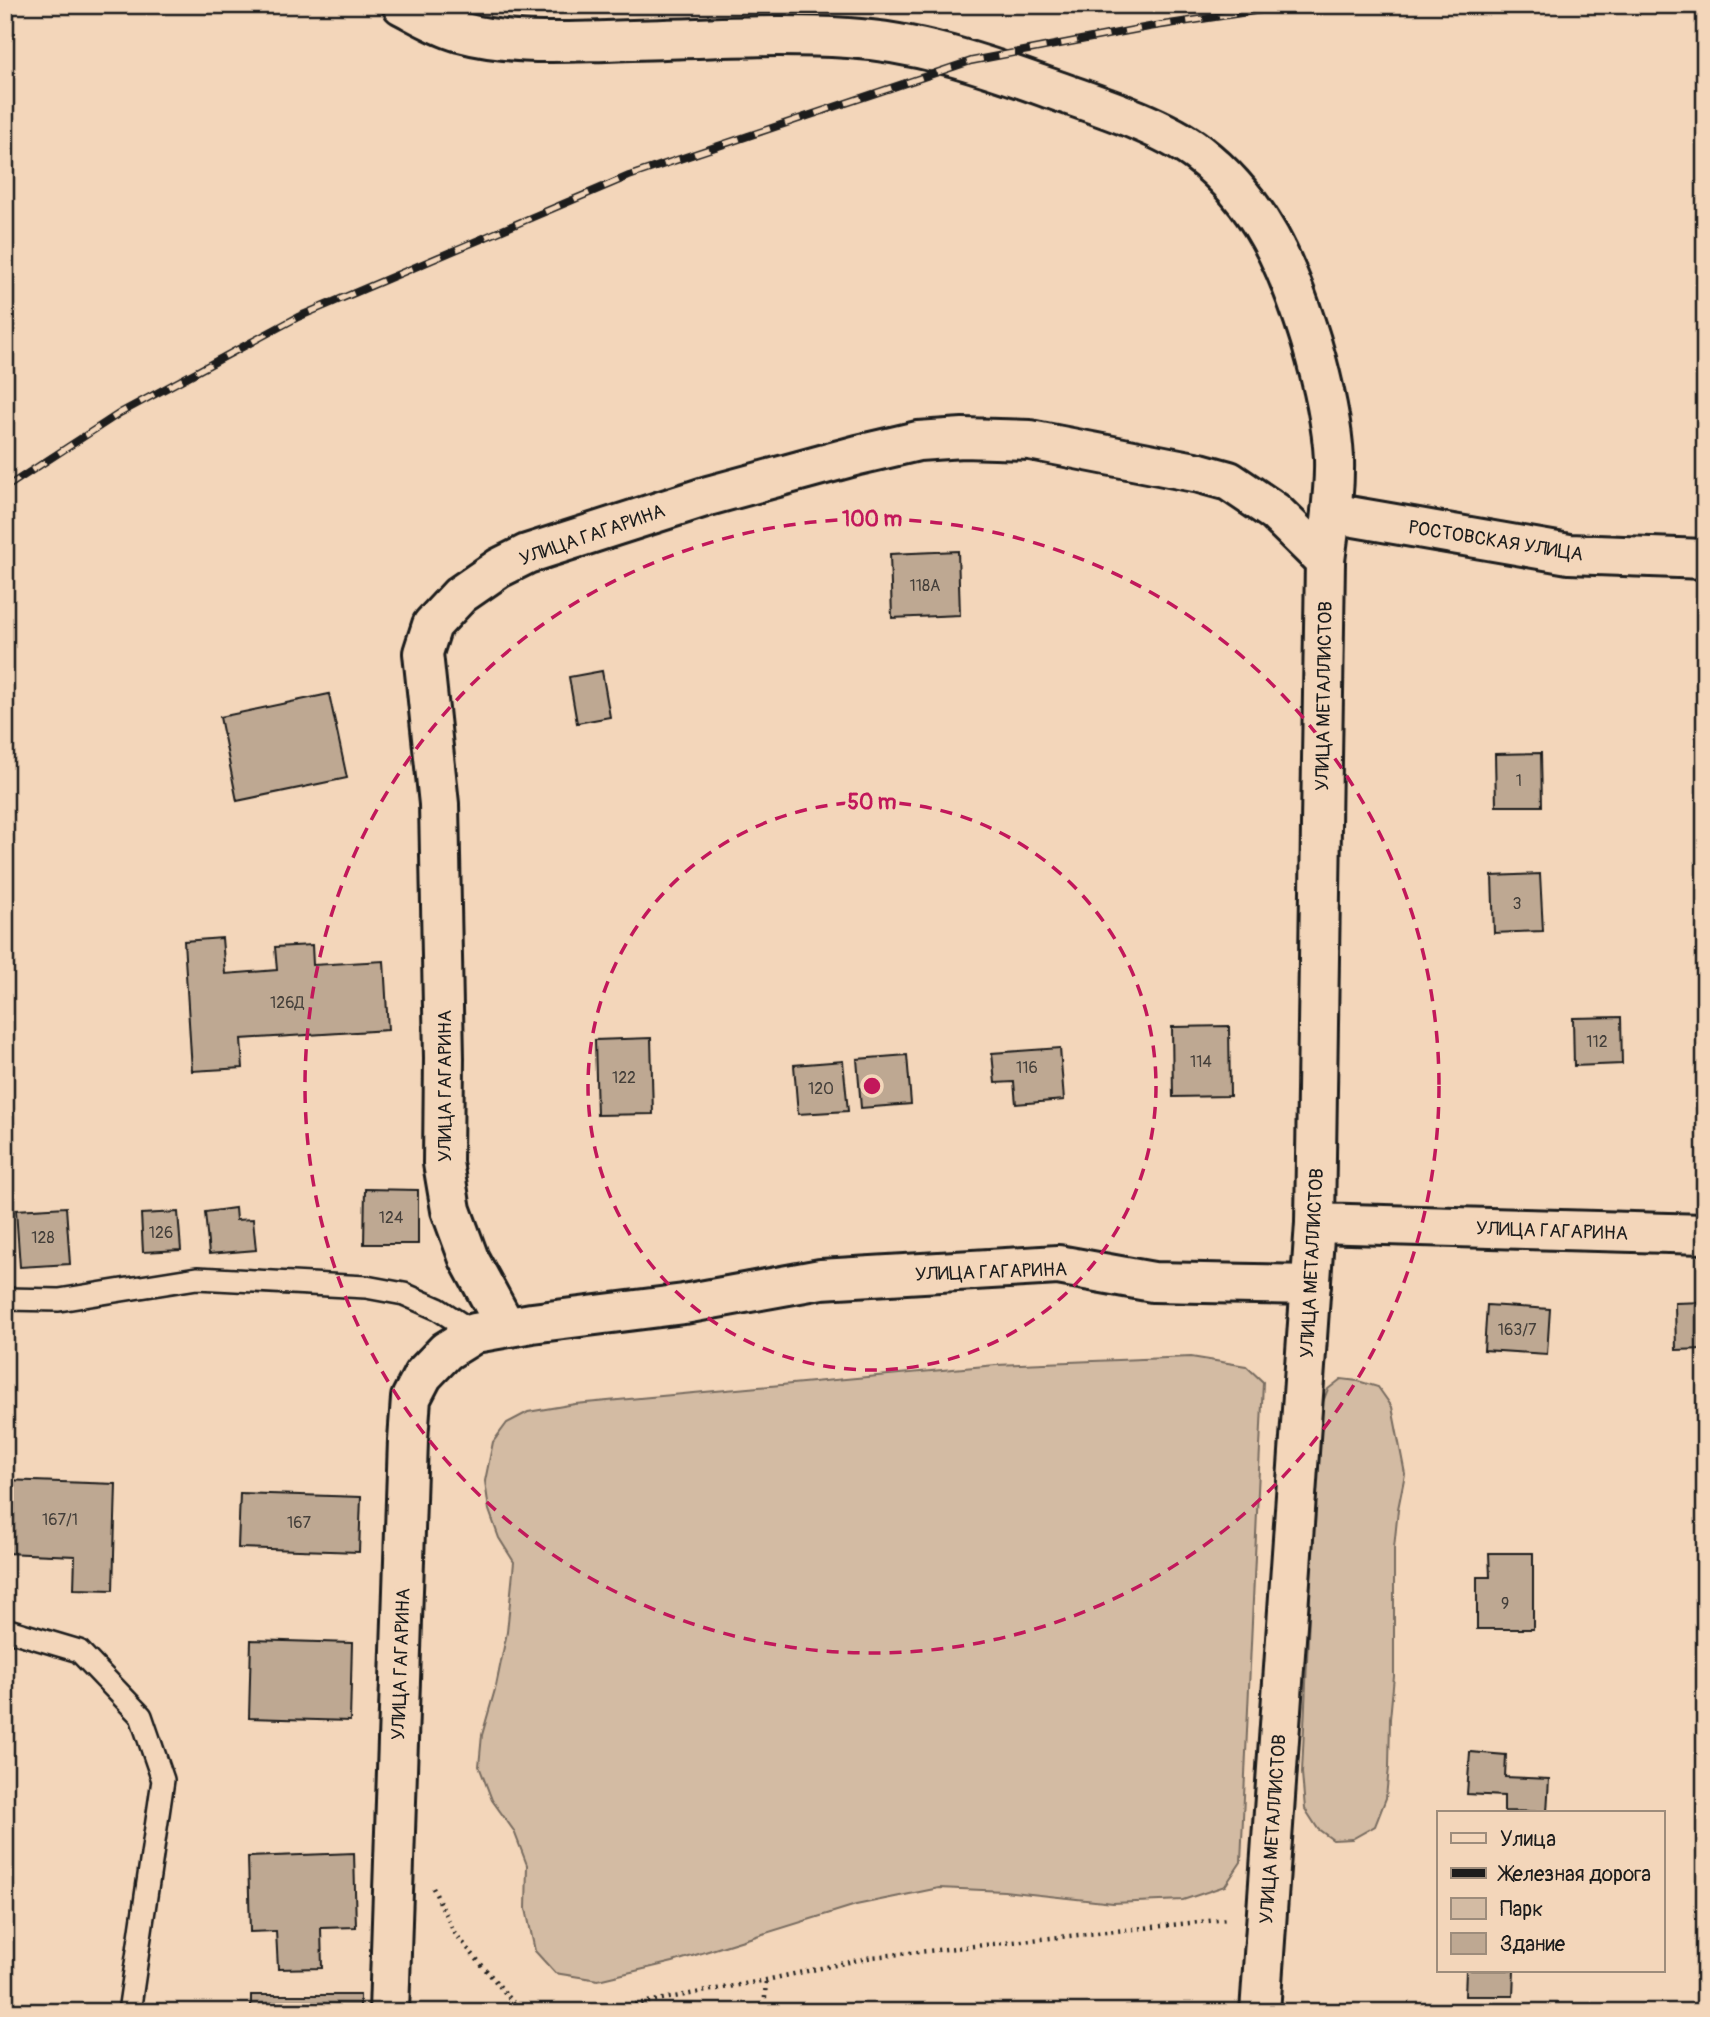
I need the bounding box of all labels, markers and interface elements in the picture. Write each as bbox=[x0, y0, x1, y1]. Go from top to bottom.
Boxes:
street label: УЛИЦА ГАГАРИНА bbox=[516, 499, 668, 571]
text: 100 m bbox=[842, 506, 902, 533]
street label: РОСТОВСКАЯ УЛИЦА bbox=[1407, 515, 1585, 567]
house number: 118А bbox=[910, 576, 940, 596]
street label: УЛИЦА МЕТАЛЛИСТОВ bbox=[1310, 601, 1338, 791]
house number: 1 bbox=[1516, 771, 1522, 791]
text: 50 m bbox=[848, 789, 897, 816]
house number: 3 bbox=[1513, 894, 1522, 914]
house number: 126Д bbox=[270, 993, 304, 1013]
street label: УЛИЦА ГАГАРИНА bbox=[433, 1010, 457, 1162]
house number: 112 bbox=[1586, 1032, 1608, 1052]
house number: 114 bbox=[1190, 1052, 1212, 1072]
house number: 116 bbox=[1016, 1058, 1038, 1078]
house number: 122 bbox=[612, 1068, 636, 1088]
centre of rings bbox=[860, 1074, 884, 1098]
house number: 120 bbox=[808, 1079, 834, 1099]
street label: УЛИЦА МЕТАЛЛИСТОВ bbox=[1295, 1168, 1329, 1358]
house number: 124 bbox=[379, 1208, 403, 1228]
street label: УЛИЦА ГАГАРИНА bbox=[1475, 1216, 1628, 1246]
house number: 126 bbox=[149, 1223, 173, 1243]
house number: 128 bbox=[31, 1228, 55, 1248]
street label: УЛИЦА ГАГАРИНА bbox=[915, 1257, 1068, 1287]
house number: 163/7 bbox=[1498, 1320, 1537, 1340]
house number: 167/1 bbox=[42, 1510, 78, 1530]
house number: 167 bbox=[287, 1513, 311, 1533]
street label: УЛИЦА ГАГАРИНА bbox=[386, 1588, 416, 1741]
house number: 9 bbox=[1501, 1594, 1509, 1614]
street label: УЛИЦА МЕТАЛЛИСТОВ bbox=[1254, 1734, 1292, 1925]
legend bbox=[1437, 1811, 1664, 1972]
text: Улица bbox=[1500, 1826, 1556, 1853]
text: Железная дорога bbox=[1497, 1861, 1651, 1888]
text: Парк bbox=[1500, 1896, 1543, 1923]
text: Здание bbox=[1500, 1931, 1566, 1958]

